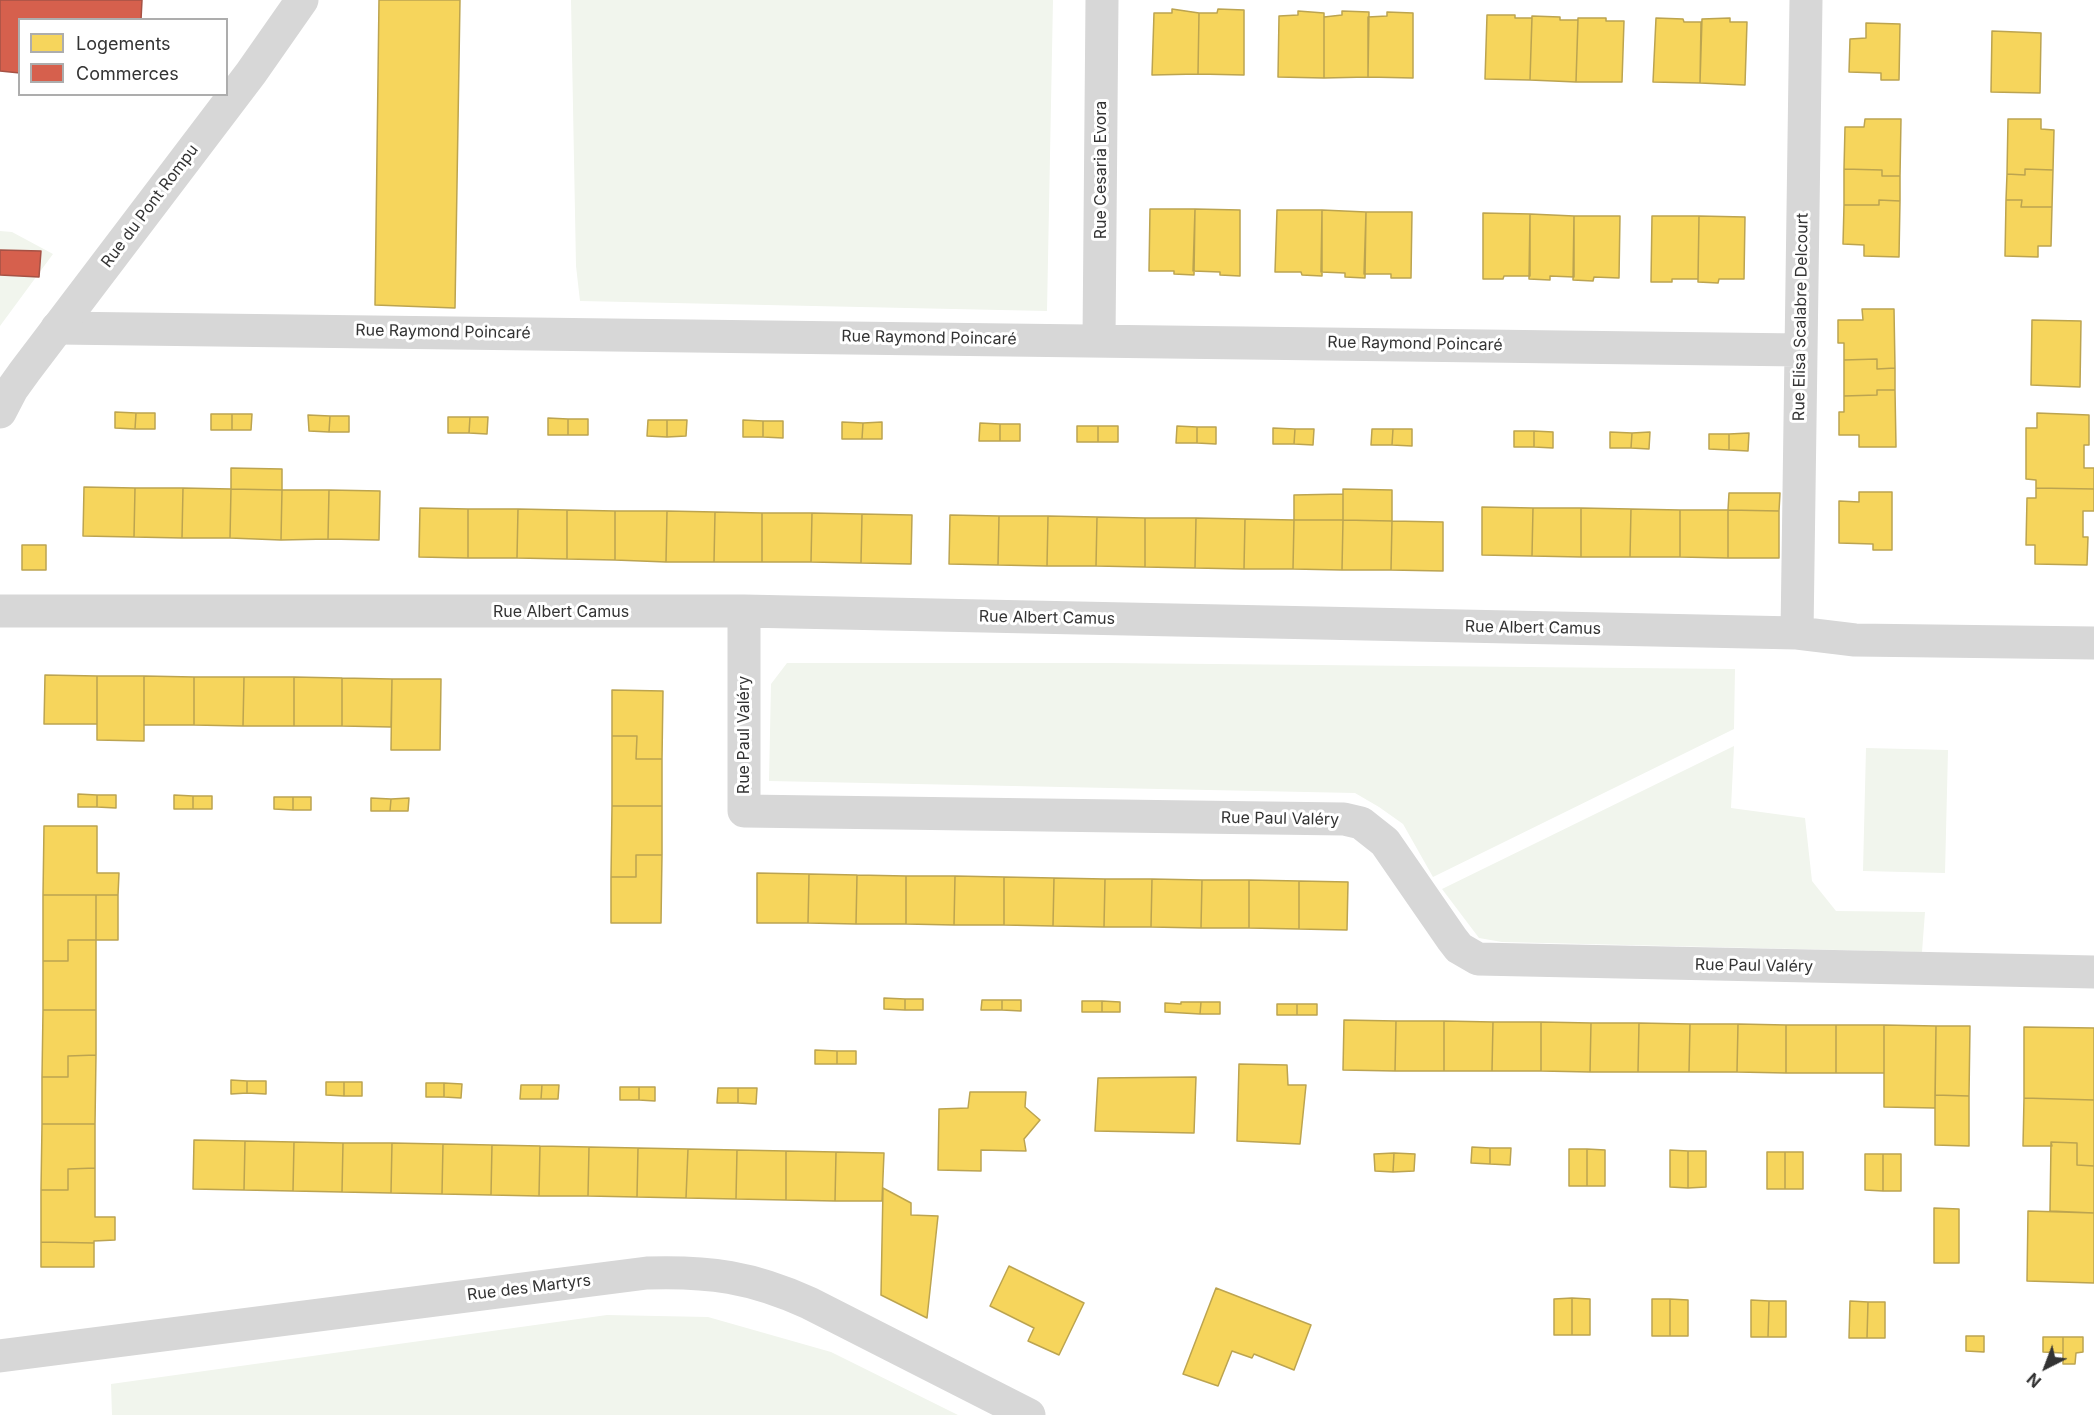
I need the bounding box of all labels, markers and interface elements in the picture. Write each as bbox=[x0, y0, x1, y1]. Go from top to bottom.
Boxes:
legend bbox=[18, 18, 228, 96]
text: Logements bbox=[76, 33, 171, 54]
text: Commerces bbox=[76, 63, 179, 84]
street label: Rue Cesaria Evora bbox=[1091, 101, 1111, 239]
street label: Rue du Pont Rompu bbox=[97, 141, 203, 271]
street label: Rue Elisa Scalabre Delcourt bbox=[1790, 213, 1812, 421]
street label: Rue Raymond Poincaré bbox=[355, 321, 531, 343]
street label: Rue Raymond Poincaré bbox=[841, 327, 1017, 349]
street label: Rue Raymond Poincaré bbox=[1327, 333, 1503, 355]
street label: Rue Albert Camus bbox=[493, 602, 629, 622]
street label: Rue Albert Camus bbox=[979, 607, 1115, 629]
street label: Rue Albert Camus bbox=[1465, 617, 1601, 639]
street label: Rue Paul Valéry bbox=[734, 676, 754, 794]
street label: Rue Paul Valéry bbox=[1221, 808, 1339, 830]
street label: Rue Paul Valéry bbox=[1695, 955, 1813, 977]
street label: Rue des Martyrs bbox=[466, 1271, 592, 1305]
north arrow bbox=[2016, 1337, 2076, 1397]
text: N bbox=[2023, 1369, 2045, 1392]

